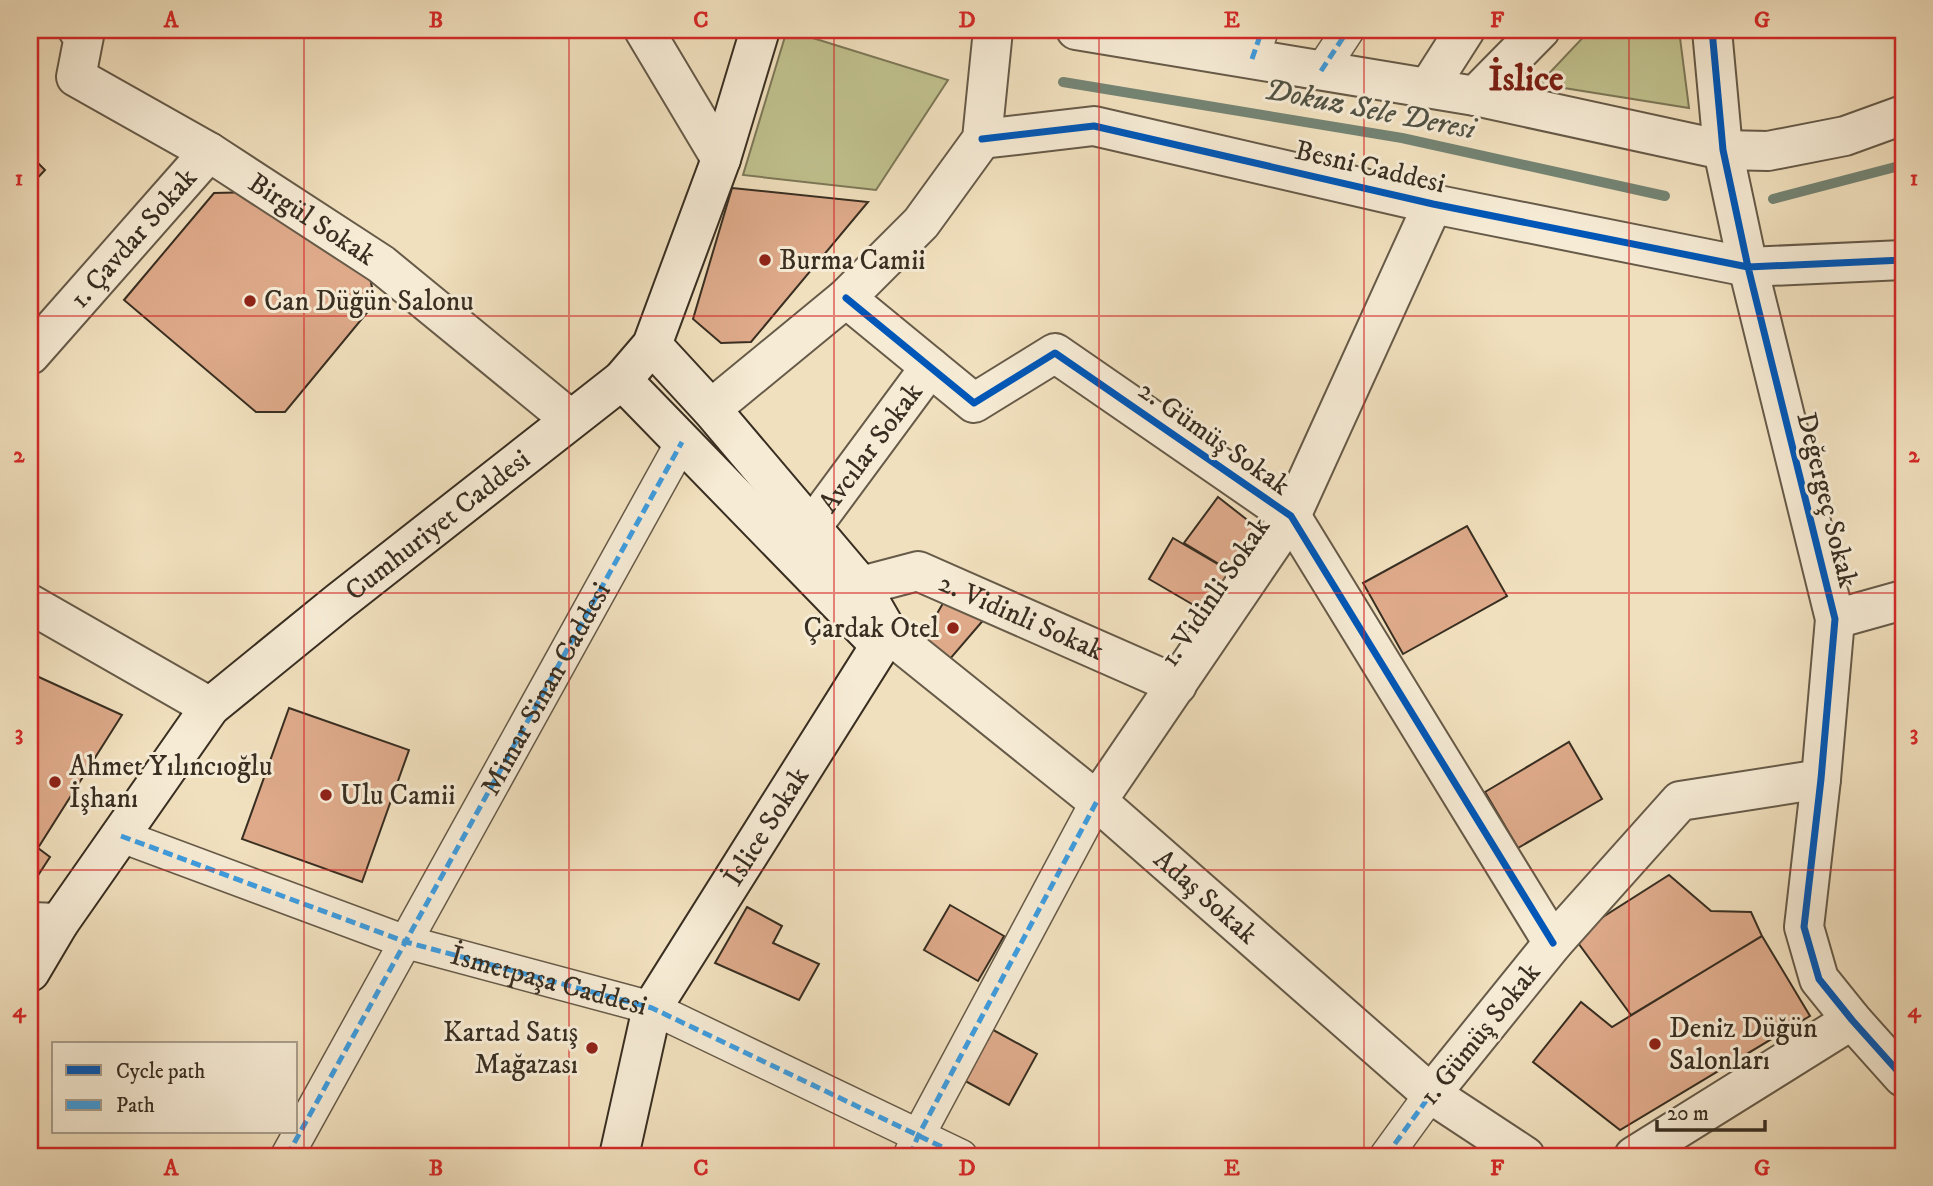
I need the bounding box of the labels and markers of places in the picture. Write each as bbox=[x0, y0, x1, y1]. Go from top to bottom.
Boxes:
place label: Burma Camii bbox=[779, 243, 926, 278]
marker: Burma Camii bbox=[757, 252, 773, 268]
place label: Can Düğün Salonu bbox=[264, 284, 474, 319]
marker: Can Düğün Salonu bbox=[242, 293, 258, 309]
place label: Çardak Otel bbox=[804, 611, 940, 646]
marker: Çardak Otel bbox=[945, 620, 961, 636]
place label: Ahmet Yılıncıoğlu İşhanı bbox=[69, 749, 272, 816]
marker: Ahmet Yılıncıoğlu İşhanı bbox=[47, 774, 63, 790]
place label: Ulu Camii bbox=[340, 778, 456, 813]
marker: Ulu Camii bbox=[318, 787, 334, 803]
place label: Deniz Düğün Salonları bbox=[1669, 1011, 1818, 1078]
place label: Kartad Satış Mağazası bbox=[443, 1015, 578, 1082]
marker: Deniz Düğün Salonları bbox=[1647, 1036, 1663, 1052]
marker: Kartad Satış Mağazası bbox=[584, 1040, 600, 1056]

